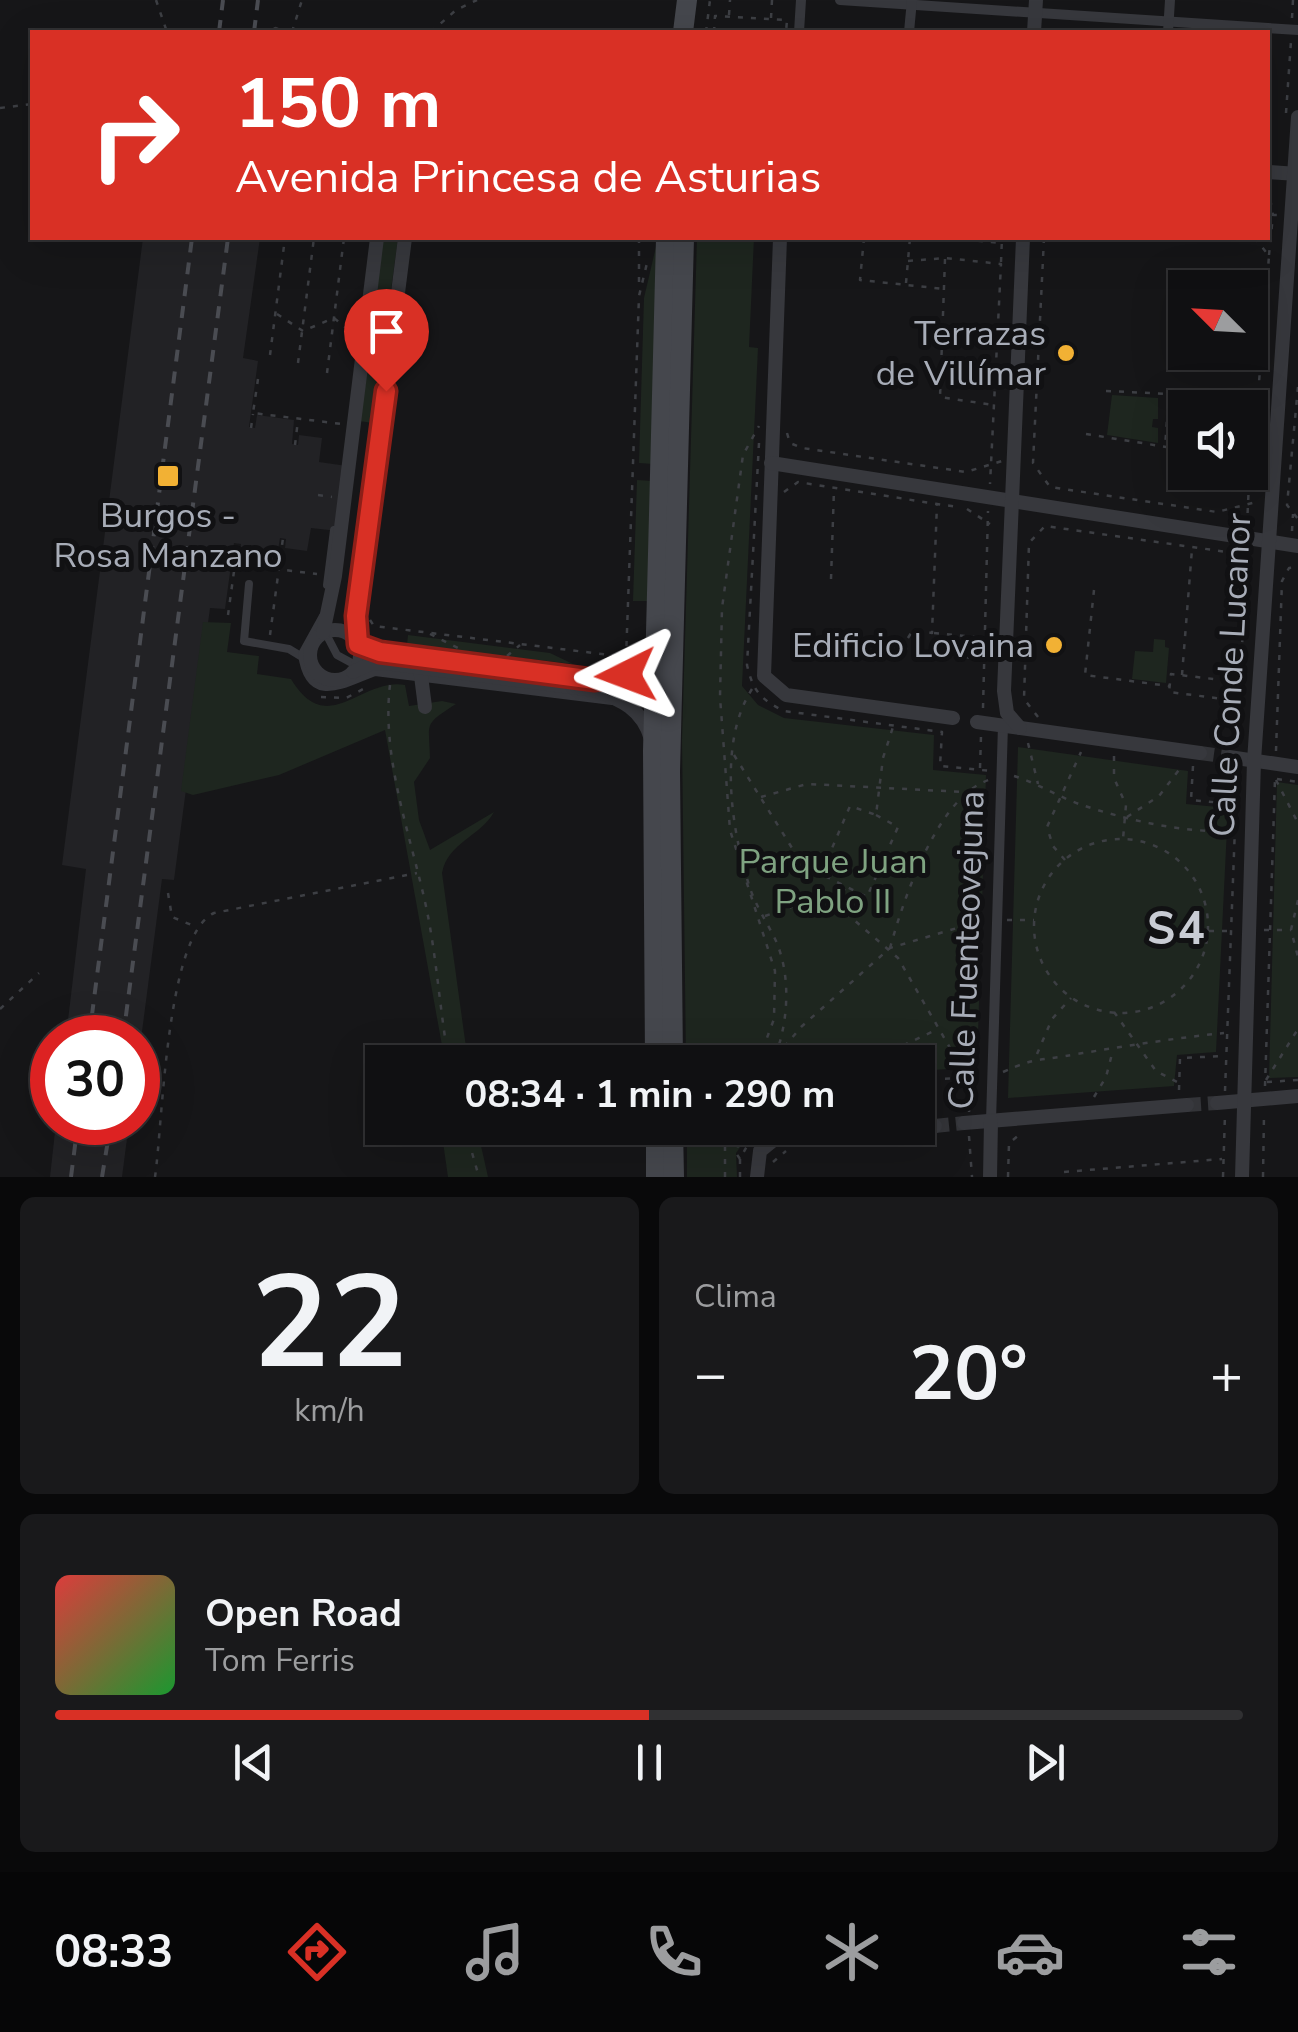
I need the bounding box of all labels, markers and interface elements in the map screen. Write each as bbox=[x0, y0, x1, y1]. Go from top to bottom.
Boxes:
text: 150 m bbox=[235, 56, 441, 152]
icon: right bbox=[70, 70, 200, 200]
text: Avenida Princesa de Asturias bbox=[235, 147, 821, 208]
north arrow bbox=[1168, 270, 1268, 370]
map controls bbox=[1168, 270, 1268, 490]
pin bbox=[344, 289, 429, 392]
icon: arrive bbox=[359, 304, 414, 359]
place label: Terrazas de Villímar bbox=[876, 310, 1046, 397]
marker: Terrazas de Villímar bbox=[1055, 342, 1077, 364]
button: sound bbox=[1168, 390, 1268, 490]
marker: Burgos - Rosa Manzano bbox=[155, 463, 181, 489]
place label: Burgos - Rosa Manzano bbox=[53, 492, 283, 579]
street label: Calle Conde Lucanor bbox=[1199, 511, 1262, 838]
place label: Edificio Lovaina bbox=[792, 622, 1034, 669]
position arrow bbox=[574, 623, 678, 727]
marker: Edificio Lovaina bbox=[1043, 634, 1065, 656]
street label: Calle Fuenteovejuna bbox=[937, 790, 996, 1110]
park label: Parque Juan Pablo II bbox=[738, 838, 928, 925]
district label: S4 bbox=[1147, 899, 1207, 960]
speed limit sign: 30 bbox=[30, 1015, 160, 1145]
text: 08:34 · 1 min · 290 m bbox=[465, 1069, 835, 1120]
text: 22 bbox=[251, 1235, 408, 1412]
text: Clima bbox=[694, 1275, 777, 1318]
text: 20° bbox=[909, 1323, 1028, 1425]
text: − bbox=[694, 1337, 727, 1412]
text: + bbox=[1210, 1337, 1243, 1412]
text: km/h bbox=[294, 1389, 365, 1432]
text: Open Road bbox=[205, 1588, 402, 1639]
text: Tom Ferris bbox=[205, 1639, 355, 1682]
icon: previous bbox=[226, 1735, 281, 1790]
icon: pause bbox=[622, 1735, 677, 1790]
icon: next bbox=[1018, 1735, 1073, 1790]
icon: directions bbox=[282, 1917, 352, 1987]
icon: music bbox=[460, 1917, 530, 1987]
icon: phone bbox=[639, 1917, 709, 1987]
icon: climate bbox=[817, 1917, 887, 1987]
icon: car bbox=[995, 1917, 1065, 1987]
icon: filters bbox=[1174, 1917, 1244, 1987]
text: 08:33 bbox=[54, 1922, 173, 1983]

